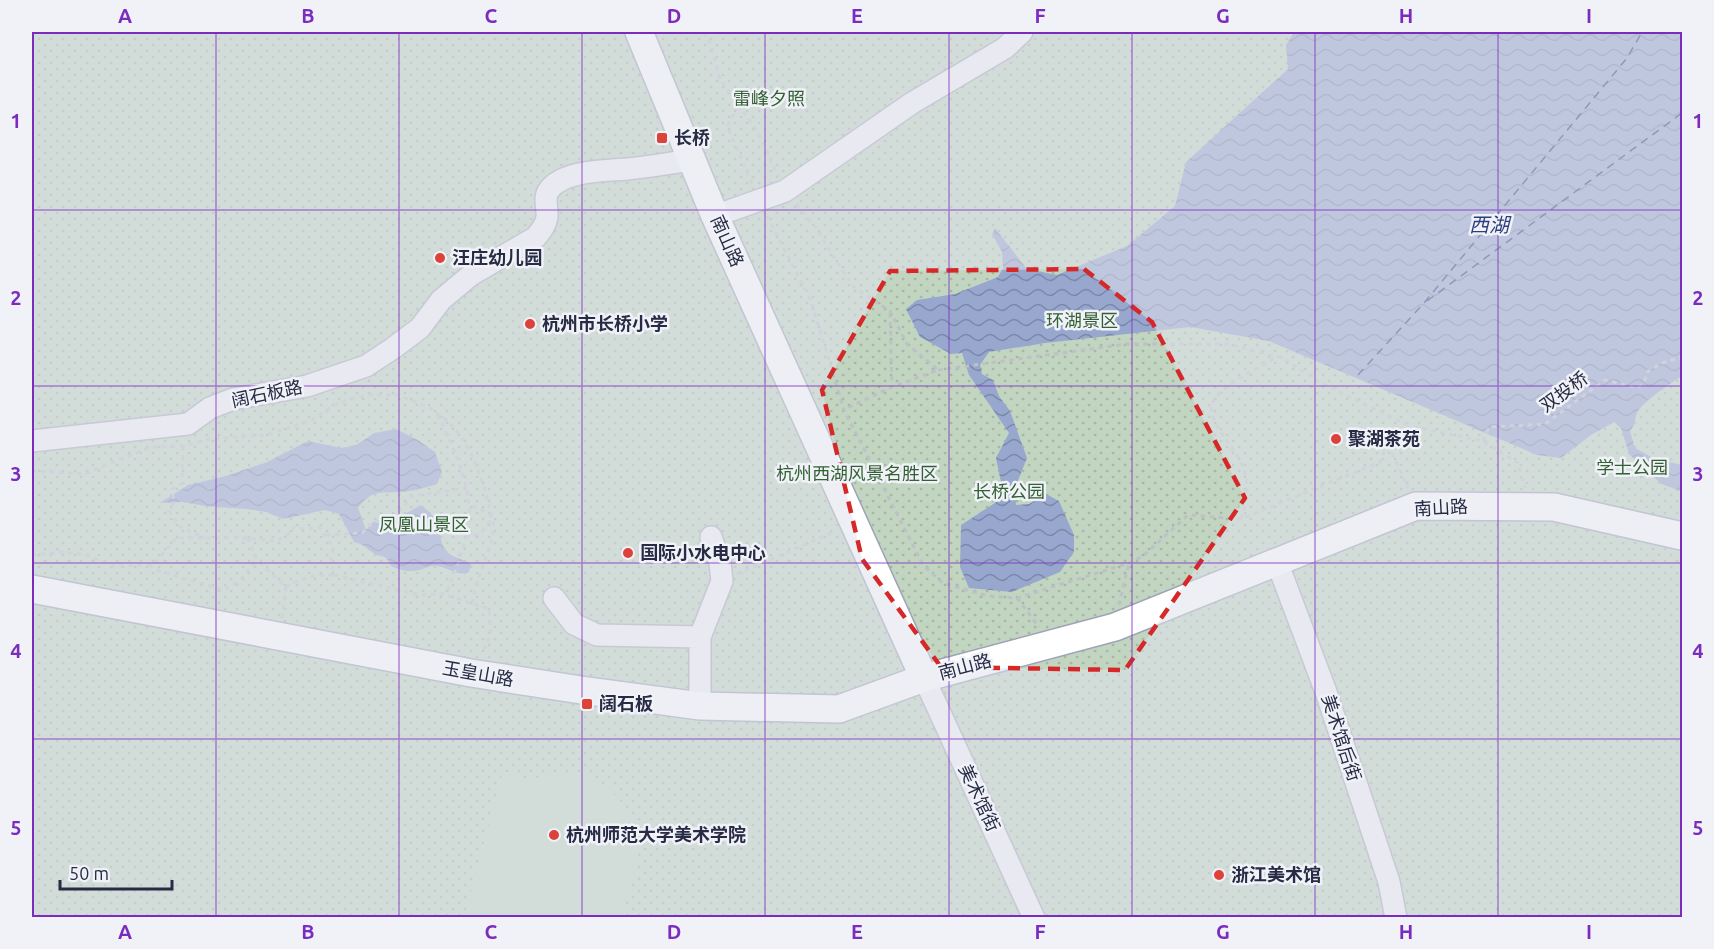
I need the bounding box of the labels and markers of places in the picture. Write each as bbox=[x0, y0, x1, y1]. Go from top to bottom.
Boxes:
place label: 长桥 bbox=[674, 127, 710, 147]
marker: 长桥 bbox=[655, 131, 669, 145]
place label: 汪庄幼儿园 bbox=[452, 247, 542, 267]
marker: 汪庄幼儿园 bbox=[433, 251, 447, 265]
place label: 杭州市长桥小学 bbox=[542, 313, 668, 333]
marker: 杭州市长桥小学 bbox=[523, 317, 537, 331]
place label: 聚湖茶苑 bbox=[1348, 428, 1420, 448]
marker: 聚湖茶苑 bbox=[1329, 432, 1343, 446]
place label: 国际小水电中心 bbox=[640, 542, 766, 562]
marker: 国际小水电中心 bbox=[621, 546, 635, 560]
place label: 阔石板 bbox=[599, 693, 653, 713]
marker: 阔石板 bbox=[580, 697, 594, 711]
place label: 杭州师范大学美术学院 bbox=[566, 824, 746, 844]
marker: 杭州师范大学美术学院 bbox=[547, 828, 561, 842]
place label: 浙江美术馆 bbox=[1231, 864, 1321, 884]
marker: 浙江美术馆 bbox=[1212, 868, 1226, 882]

